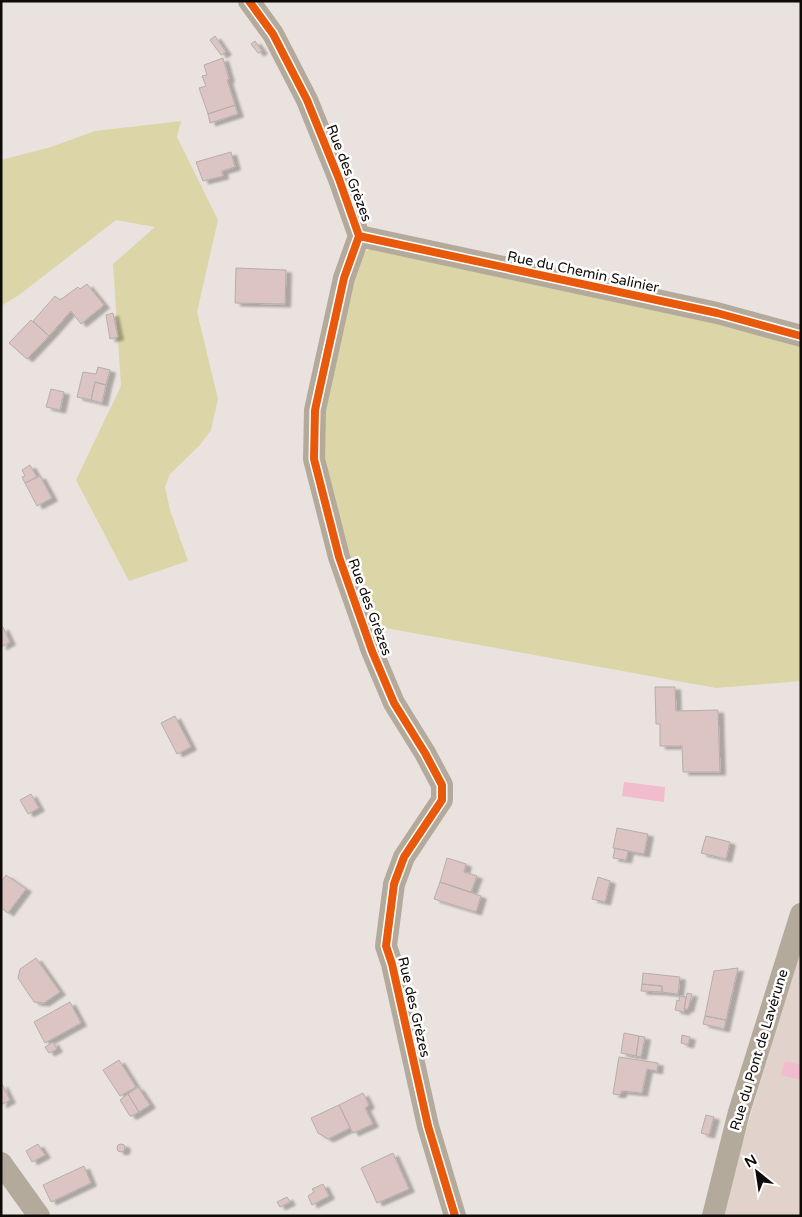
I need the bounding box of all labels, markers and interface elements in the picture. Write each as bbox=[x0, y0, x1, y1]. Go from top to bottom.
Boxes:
street label: Rue des Grèzes bbox=[323, 122, 375, 224]
street label: Rue du Chemin Salinier bbox=[506, 248, 661, 297]
street label: Rue des Grèzes bbox=[344, 556, 396, 658]
street label: Rue des Grèzes bbox=[394, 955, 434, 1059]
street label: Rue du Pont de Lavérune bbox=[726, 967, 792, 1133]
north arrow bbox=[732, 1147, 782, 1197]
text: N bbox=[742, 1151, 760, 1171]

